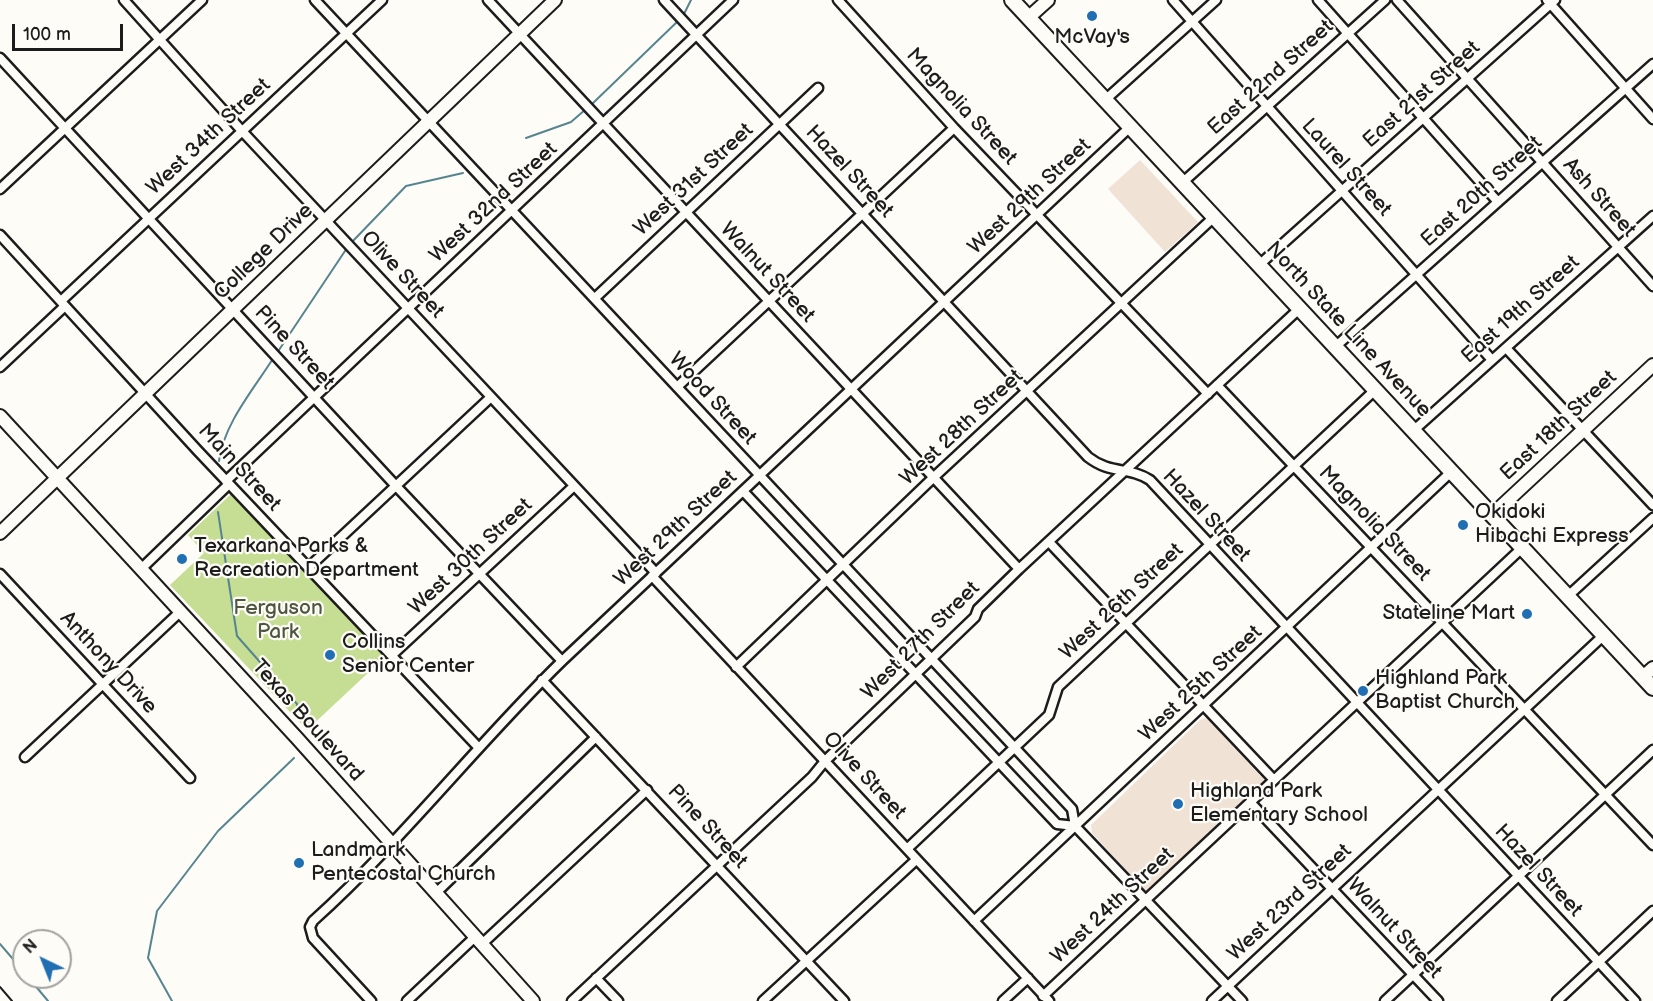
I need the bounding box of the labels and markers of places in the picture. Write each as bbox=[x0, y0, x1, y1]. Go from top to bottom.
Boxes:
marker: McVay's bbox=[1085, 9, 1099, 23]
place label: McVay's bbox=[1054, 25, 1130, 51]
place label: Okidoki Hibachi Express bbox=[1475, 500, 1629, 550]
marker: Okidoki Hibachi Express bbox=[1456, 518, 1470, 532]
place label: Texarkana Parks & Recreation Department bbox=[194, 534, 419, 584]
marker: Texarkana Parks & Recreation Department bbox=[175, 552, 189, 566]
place label: Stateline Mart bbox=[1382, 601, 1515, 627]
marker: Stateline Mart bbox=[1520, 607, 1534, 621]
place label: Collins Senior Center bbox=[342, 630, 474, 680]
marker: Collins Senior Center bbox=[323, 648, 337, 662]
place label: Highland Park Baptist Church bbox=[1375, 666, 1515, 716]
marker: Highland Park Baptist Church bbox=[1356, 684, 1370, 698]
place label: Highland Park Elementary School bbox=[1190, 779, 1368, 829]
marker: Highland Park Elementary School bbox=[1171, 797, 1185, 811]
place label: Landmark Pentecostal Church bbox=[311, 838, 496, 888]
marker: Landmark Pentecostal Church bbox=[292, 856, 306, 870]

